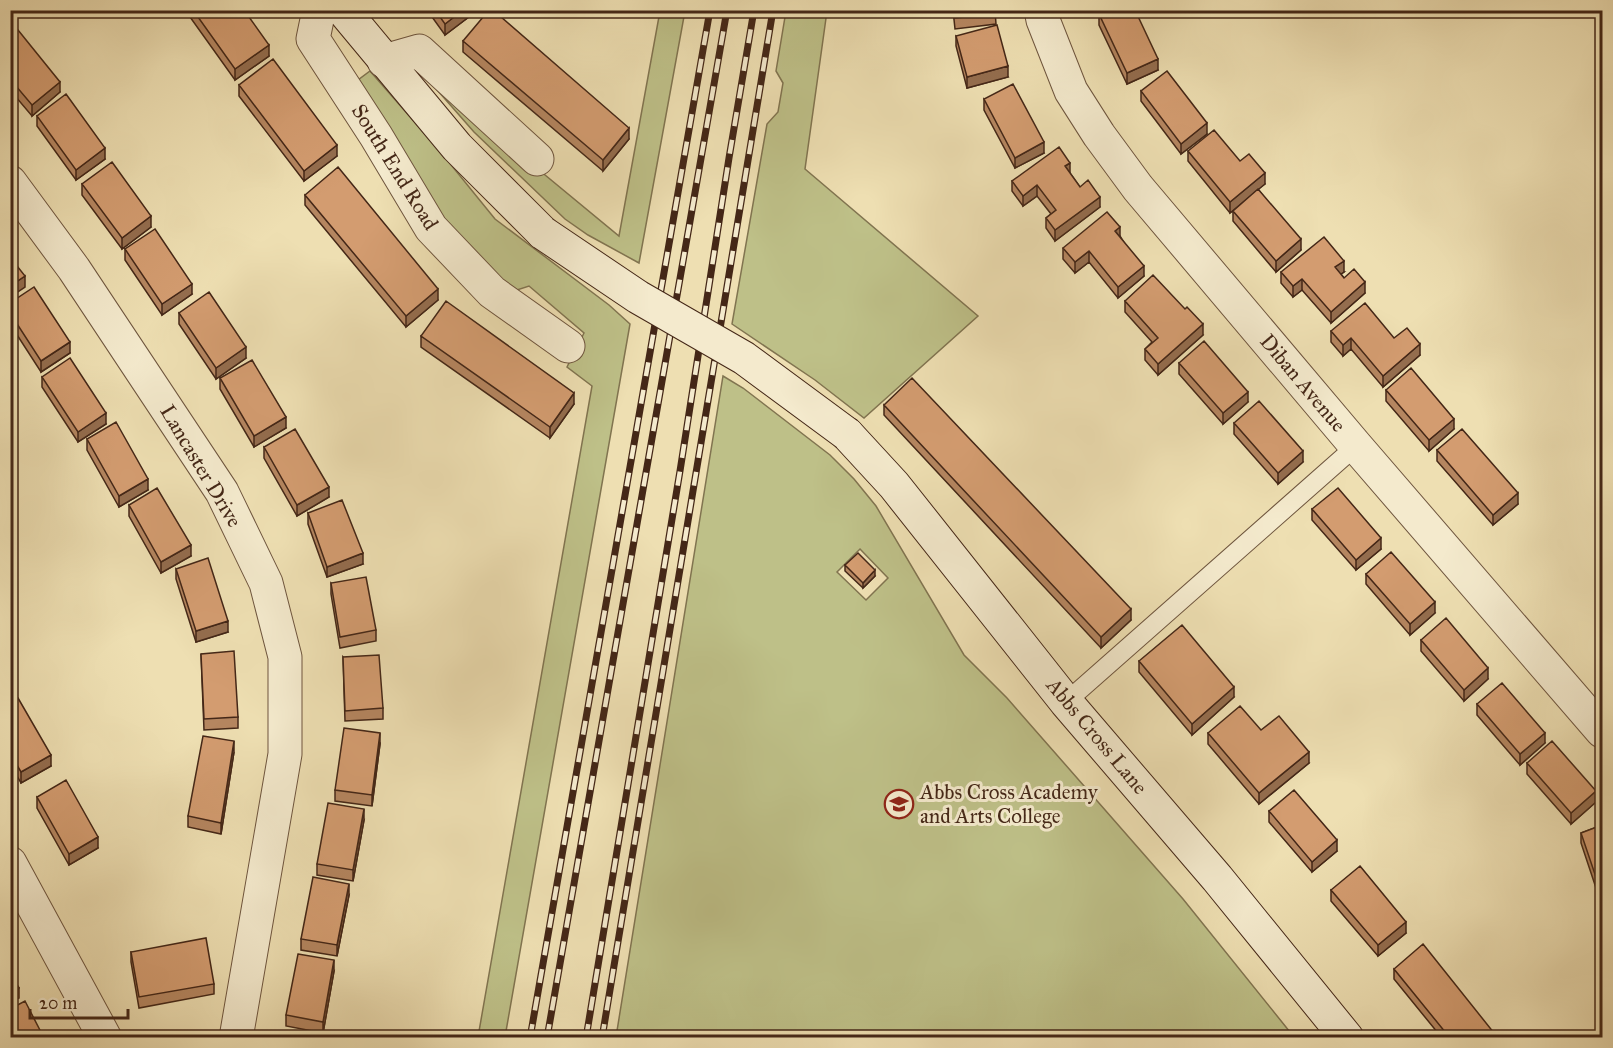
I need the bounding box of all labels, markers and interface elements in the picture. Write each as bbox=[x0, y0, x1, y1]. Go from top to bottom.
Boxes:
street label: South End Road bbox=[346, 99, 444, 235]
street label: Diban Avenue bbox=[1254, 329, 1352, 438]
street label: Lancaster Drive bbox=[154, 400, 248, 532]
street label: Abbs Cross Lane bbox=[1040, 672, 1153, 800]
place label: Abbs Cross Academy and Arts College bbox=[919, 779, 1099, 829]
school or university icon: Abbs Cross Academy and Arts College bbox=[883, 788, 915, 820]
scale bar bbox=[30, 982, 128, 1020]
text: 20 m bbox=[39, 992, 77, 1014]

